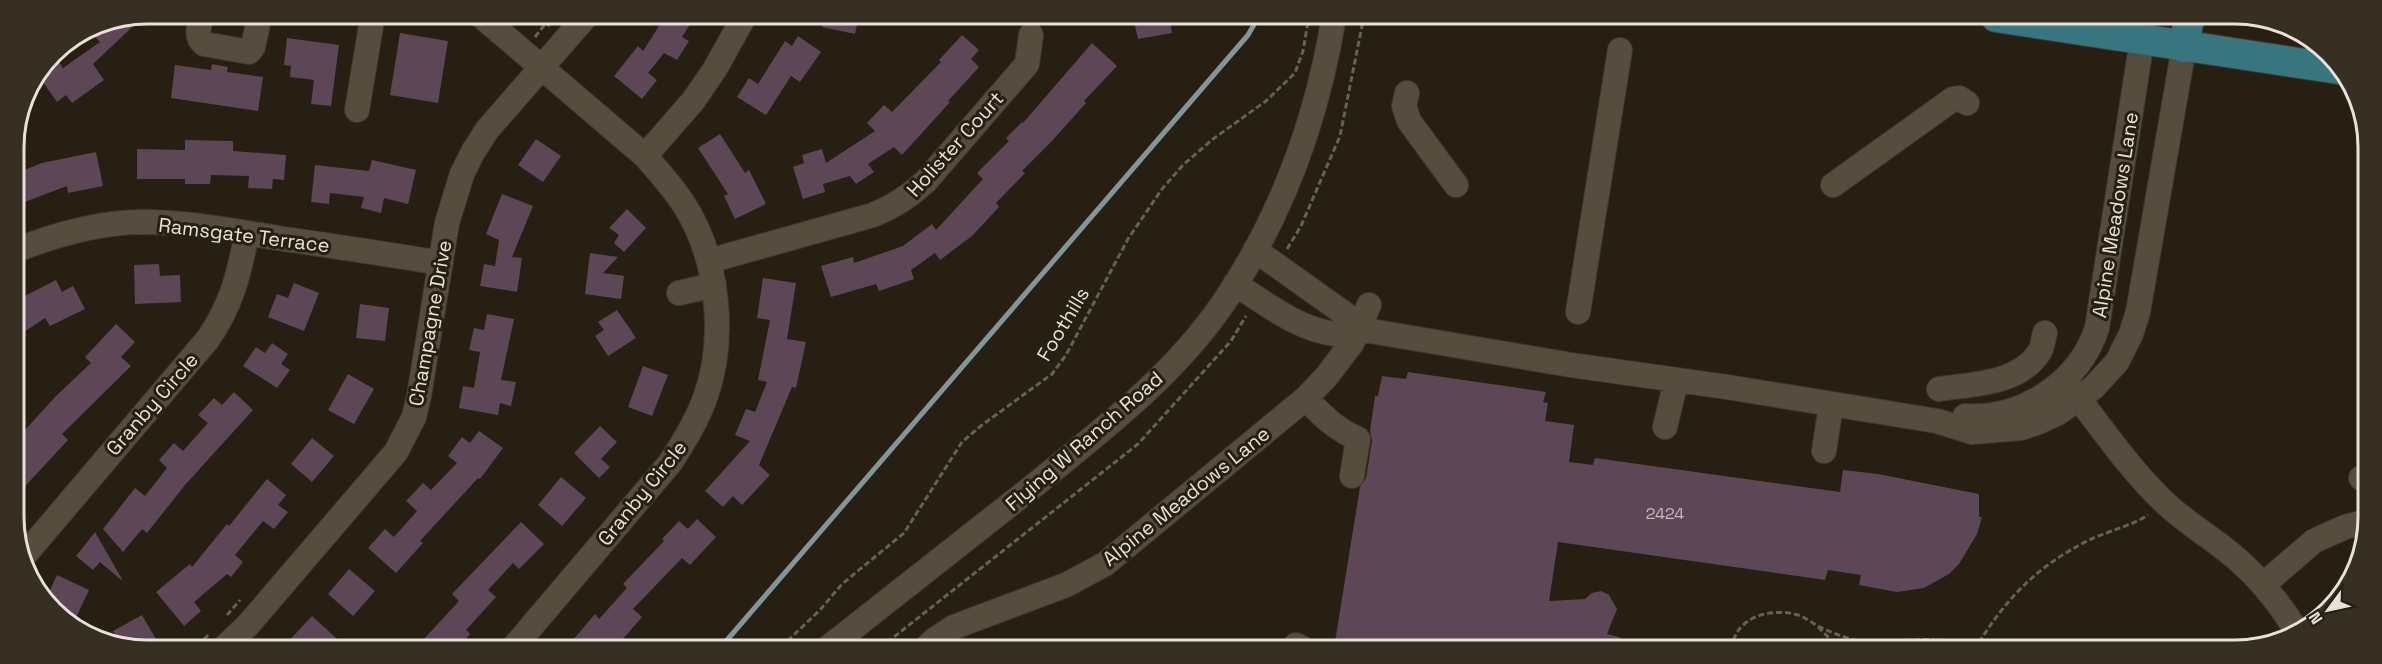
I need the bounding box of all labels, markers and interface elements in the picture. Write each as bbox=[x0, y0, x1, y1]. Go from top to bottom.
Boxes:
street label: Holister Court bbox=[901, 86, 1009, 202]
street label: Alpine Meadows Lane bbox=[2086, 110, 2144, 320]
street label: Ramsgate Terrace bbox=[157, 212, 331, 258]
street label: Champagne Drive bbox=[403, 238, 457, 408]
street label: Foothills bbox=[1031, 282, 1095, 366]
street label: Granby Circle bbox=[100, 347, 204, 461]
street label: Flying W Ranch Road bbox=[1000, 365, 1168, 517]
street label: Alpine Meadows Lane bbox=[1097, 420, 1275, 572]
street label: Granby Circle bbox=[592, 435, 692, 551]
house number: 2424 bbox=[1646, 503, 1684, 524]
north arrow bbox=[2298, 580, 2358, 640]
text: N bbox=[2304, 608, 2328, 628]

